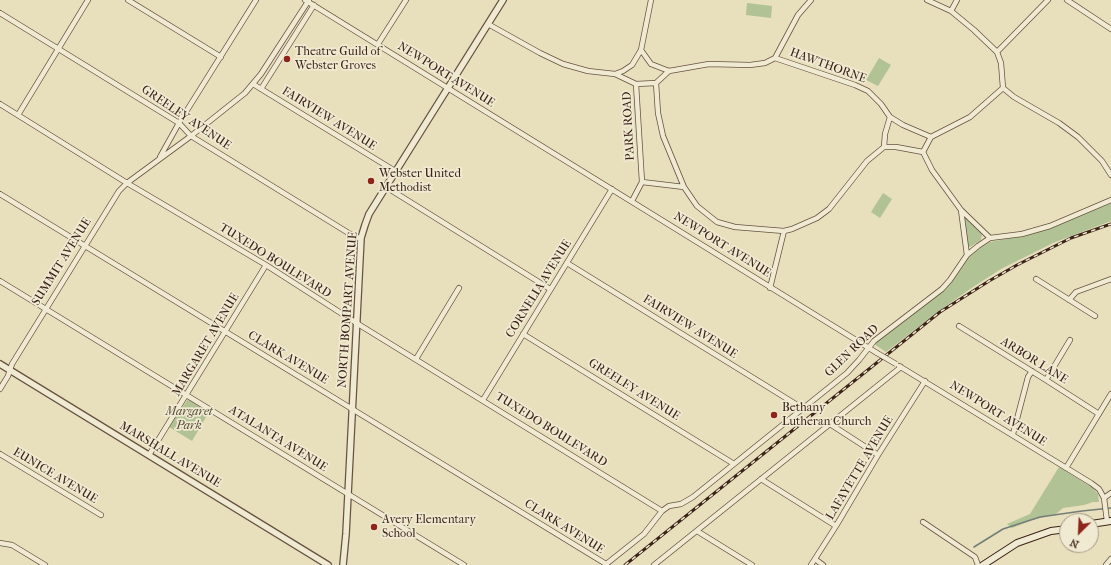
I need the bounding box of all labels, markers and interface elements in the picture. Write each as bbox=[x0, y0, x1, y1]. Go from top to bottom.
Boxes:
street label: NEWPORT AVENUE bbox=[395, 39, 497, 111]
place label: Theatre Guild of Webster Groves bbox=[295, 45, 380, 73]
street label: HAWTHORNE bbox=[788, 45, 868, 87]
marker: Theatre Guild of Webster Groves bbox=[282, 54, 292, 64]
street label: GREELEY AVENUE bbox=[138, 83, 234, 153]
street label: FAIRVIEW AVENUE bbox=[279, 84, 379, 154]
street label: PARK ROAD bbox=[620, 91, 638, 161]
place label: Webster United Methodist bbox=[379, 167, 461, 195]
marker: Webster United Methodist bbox=[366, 176, 376, 186]
street label: NEWPORT AVENUE bbox=[671, 209, 773, 281]
street label: SUMMIT AVENUE bbox=[29, 215, 95, 309]
street label: TUXEDO BOULEVARD bbox=[216, 221, 334, 301]
street label: NORTH BOMPART AVENUE bbox=[335, 231, 361, 389]
street label: CORNELIA AVENUE bbox=[503, 237, 575, 341]
street label: MARGARET AVENUE bbox=[169, 291, 243, 399]
street label: FAIRVIEW AVENUE bbox=[640, 292, 740, 362]
street label: GLEN ROAD bbox=[822, 322, 882, 380]
street label: CLARK AVENUE bbox=[245, 328, 331, 388]
street label: ARBOR LANE bbox=[998, 335, 1070, 387]
street label: GREELEY AVENUE bbox=[586, 356, 682, 424]
street label: NEWPORT AVENUE bbox=[947, 378, 1049, 450]
street label: TUXEDO BOULEVARD bbox=[492, 390, 610, 470]
place label: Bethany Lutheran Church bbox=[782, 401, 872, 429]
street label: ATALANTA AVENUE bbox=[226, 403, 330, 475]
park label: Margaret Park bbox=[166, 405, 212, 433]
marker: Bethany Lutheran Church bbox=[769, 410, 779, 420]
street label: LAFAYETTE AVENUE bbox=[823, 413, 897, 523]
street label: MARSHALL AVENUE bbox=[117, 419, 223, 491]
street label: EUNICE AVENUE bbox=[10, 445, 100, 507]
street label: CLARK AVENUE bbox=[522, 497, 606, 557]
place label: Avery Elementary School bbox=[382, 513, 476, 541]
north arrow bbox=[1059, 513, 1099, 553]
marker: Avery Elementary School bbox=[369, 522, 379, 532]
text: N bbox=[1068, 536, 1081, 551]

